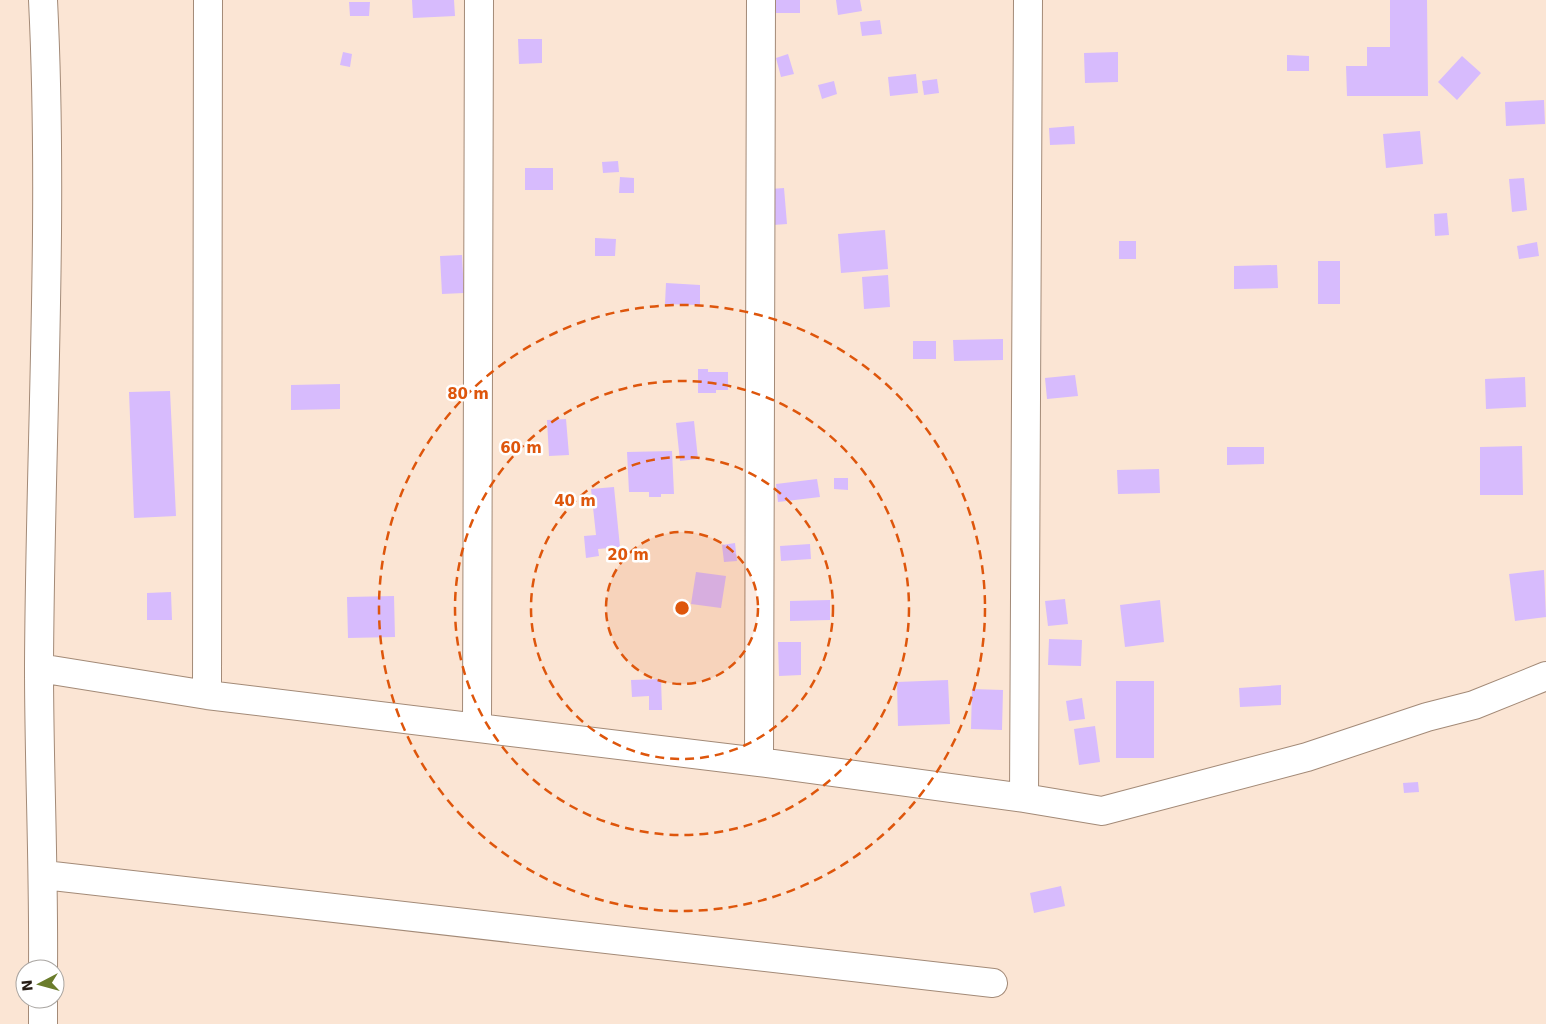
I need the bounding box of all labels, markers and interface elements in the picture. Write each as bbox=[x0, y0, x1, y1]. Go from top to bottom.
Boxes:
text: 80 m bbox=[447, 385, 489, 403]
text: 60 m bbox=[500, 439, 542, 457]
text: 40 m bbox=[554, 492, 596, 510]
text: 20 m bbox=[607, 546, 649, 564]
centre of rings bbox=[673, 599, 691, 617]
north arrow bbox=[15, 959, 65, 1009]
text: N bbox=[19, 979, 36, 992]

